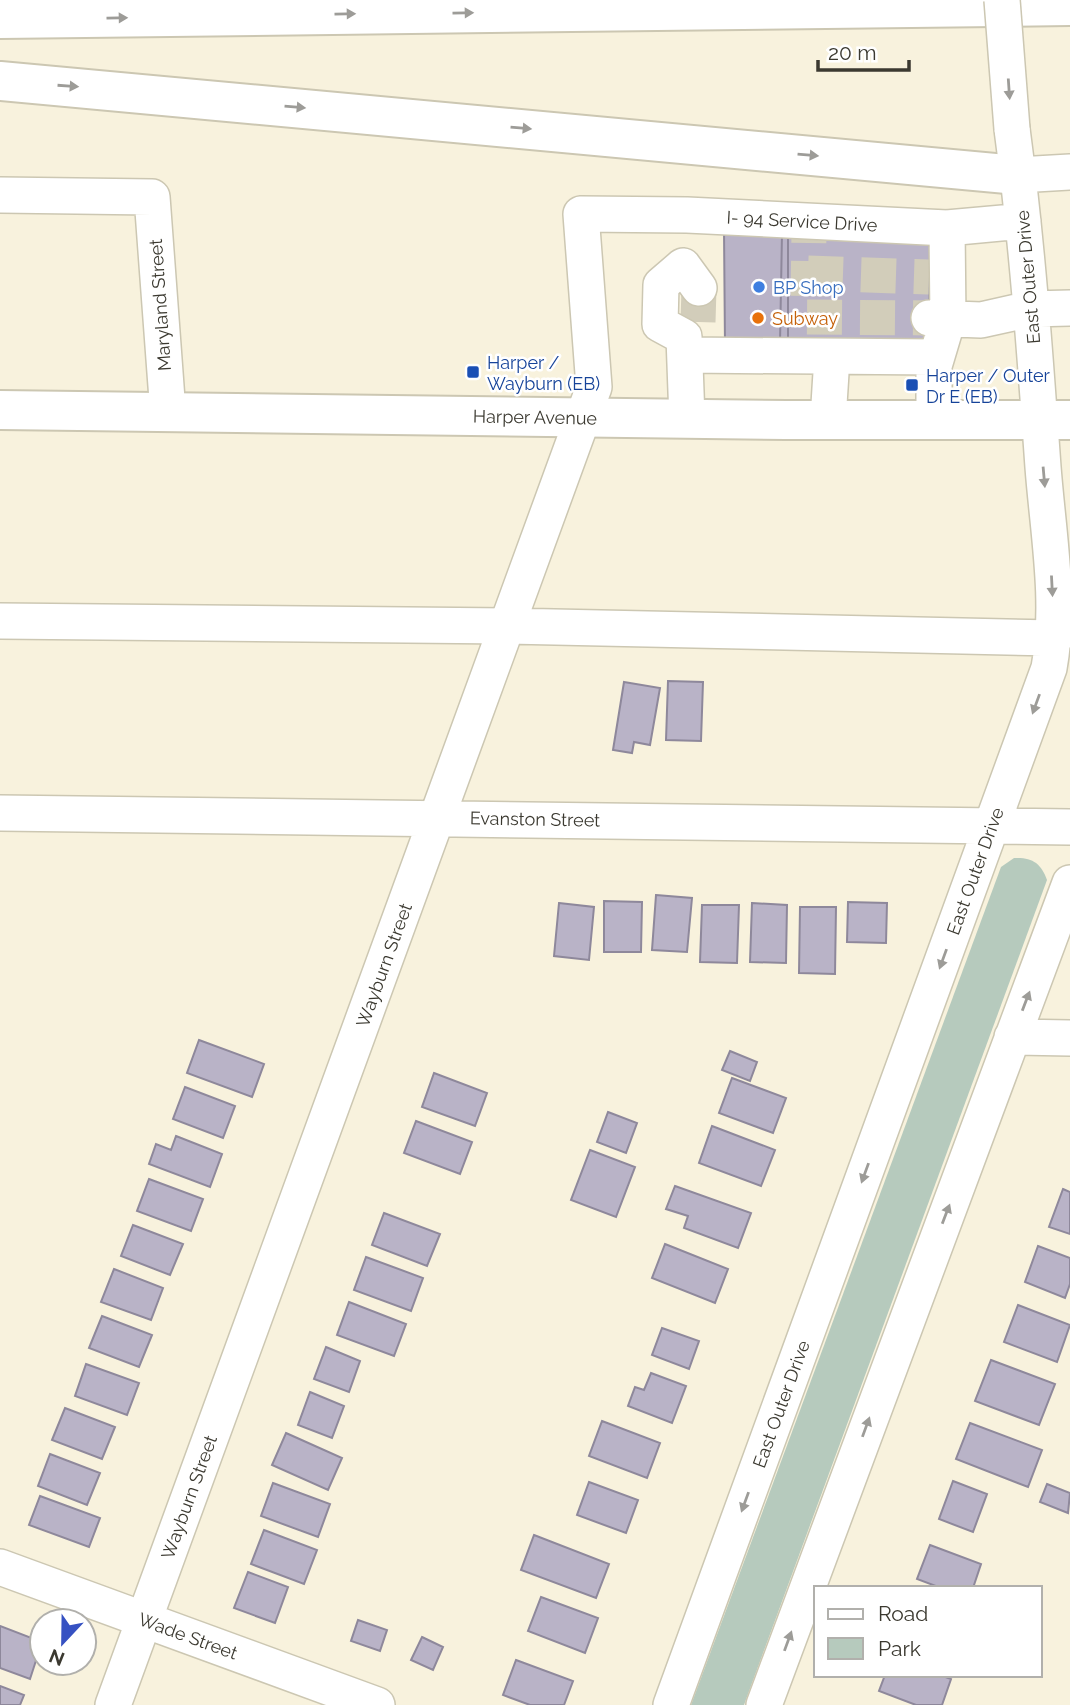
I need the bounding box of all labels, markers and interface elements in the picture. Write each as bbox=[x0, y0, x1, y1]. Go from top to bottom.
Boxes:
one-way arrow bbox=[452, 7, 474, 18]
one-way arrow bbox=[334, 8, 356, 20]
one-way arrow bbox=[106, 12, 128, 23]
scale bar bbox=[818, 28, 909, 72]
text: 20 m bbox=[828, 40, 876, 65]
one-way arrow bbox=[1004, 78, 1015, 100]
one-way arrow bbox=[57, 81, 79, 92]
one-way arrow bbox=[284, 102, 306, 113]
one-way arrow bbox=[510, 123, 532, 134]
one-way arrow bbox=[797, 150, 819, 161]
street label: I- 94 Service Drive bbox=[726, 207, 878, 235]
street label: East Outer Drive bbox=[1012, 209, 1044, 345]
street label: Maryland Street bbox=[145, 238, 175, 372]
place label: BP Shop bbox=[773, 277, 844, 298]
marker: BP Shop bbox=[751, 279, 767, 295]
place label: Subway bbox=[772, 308, 838, 329]
marker: Subway bbox=[750, 310, 766, 326]
place label: Harper / Wayburn (EB) bbox=[487, 352, 600, 394]
marker: Harper / Wayburn (EB) bbox=[465, 364, 481, 380]
place label: Harper / Outer Dr E (EB) bbox=[926, 365, 1051, 407]
marker: Harper / Outer Dr E (EB) bbox=[904, 377, 920, 393]
street label: Harper Avenue bbox=[473, 405, 598, 429]
one-way arrow bbox=[1039, 466, 1050, 488]
one-way arrow bbox=[1047, 575, 1058, 597]
one-way arrow bbox=[1030, 693, 1041, 714]
street label: East Outer Drive bbox=[942, 804, 1008, 938]
street label: Evanston Street bbox=[470, 807, 600, 831]
street label: Wayburn Street bbox=[352, 900, 416, 1030]
one-way arrow bbox=[937, 948, 948, 969]
one-way arrow bbox=[1020, 991, 1031, 1012]
one-way arrow bbox=[859, 1162, 870, 1183]
one-way arrow bbox=[940, 1204, 951, 1225]
street label: East Outer Drive bbox=[748, 1337, 814, 1471]
one-way arrow bbox=[861, 1417, 872, 1438]
street label: Wayburn Street bbox=[157, 1432, 221, 1562]
one-way arrow bbox=[739, 1491, 750, 1512]
legend bbox=[814, 1586, 1042, 1677]
text: Road bbox=[878, 1601, 928, 1626]
north arrow bbox=[28, 1607, 98, 1677]
street label: Wade Street bbox=[136, 1608, 240, 1664]
one-way arrow bbox=[783, 1630, 794, 1651]
text: Park bbox=[878, 1636, 921, 1661]
text: N bbox=[46, 1645, 67, 1671]

